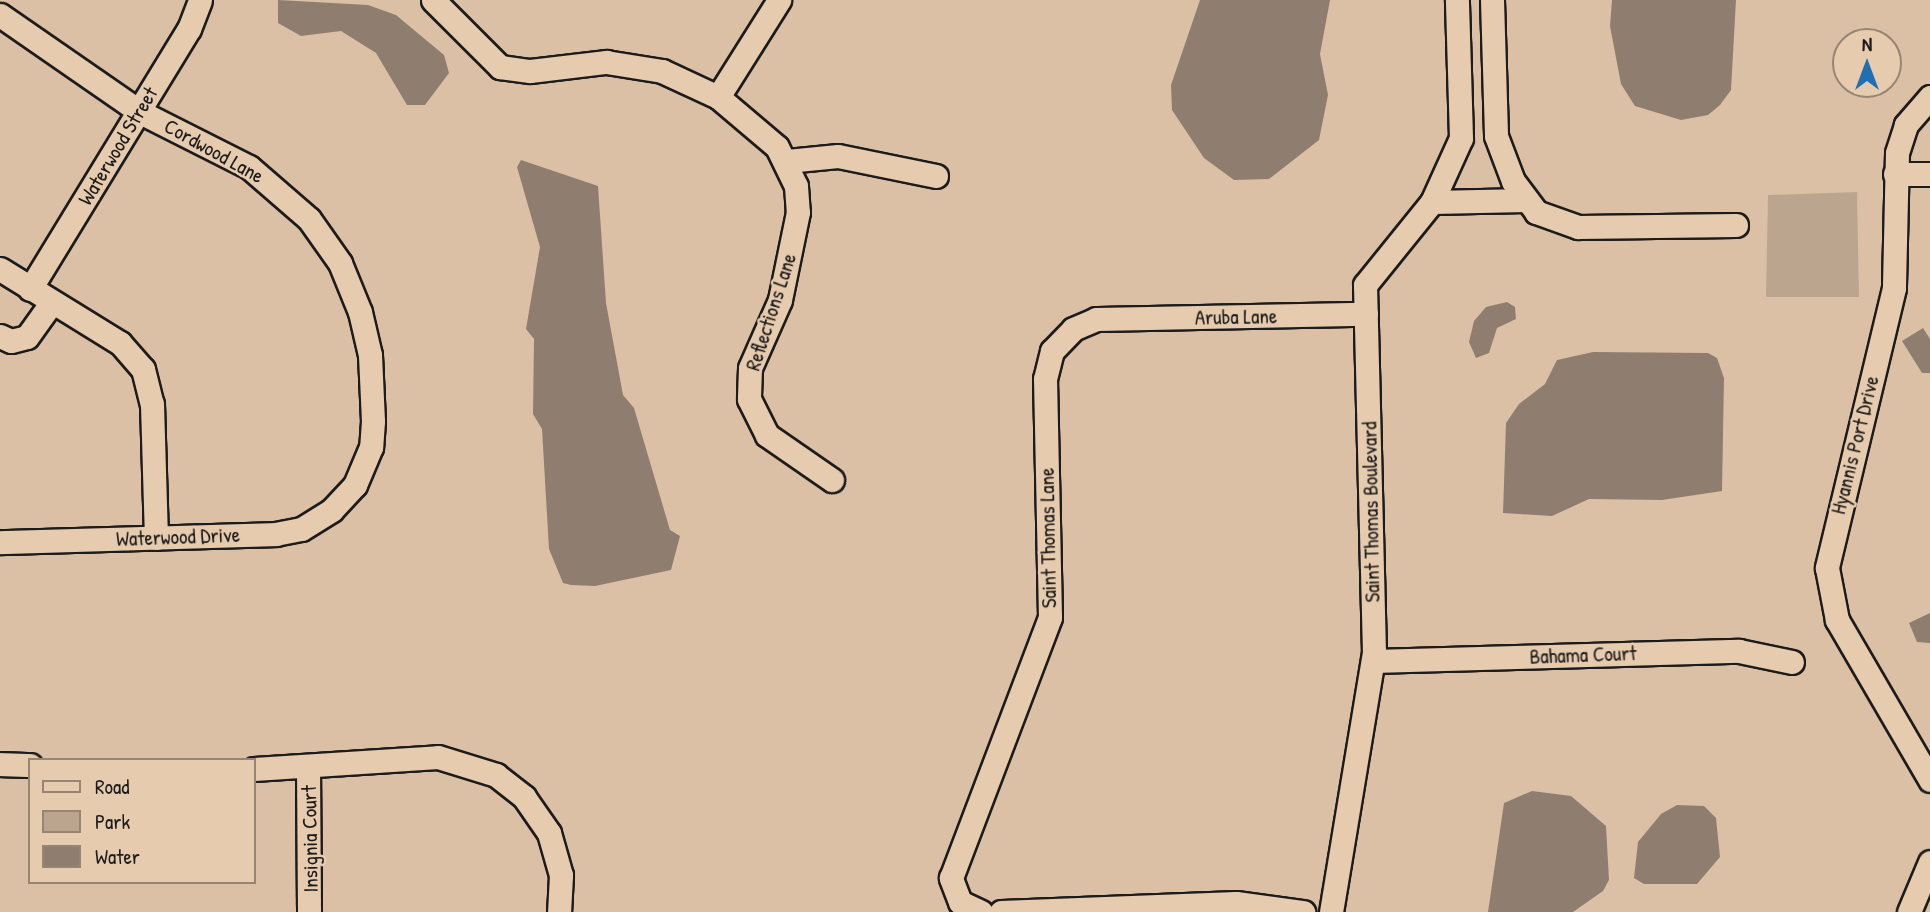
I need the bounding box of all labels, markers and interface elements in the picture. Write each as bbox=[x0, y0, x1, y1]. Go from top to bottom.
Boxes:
north arrow bbox=[1832, 28, 1902, 98]
text: N bbox=[1862, 31, 1872, 57]
street label: Waterwood Street bbox=[73, 82, 163, 210]
street label: Cordwood Lane bbox=[160, 113, 268, 189]
street label: Reflections Lane bbox=[740, 250, 802, 374]
street label: Aruba Lane bbox=[1195, 304, 1277, 330]
street label: Hyannis Port Drive bbox=[1826, 373, 1884, 517]
street label: Saint Thomas Boulevard bbox=[1357, 421, 1385, 603]
street label: Saint Thomas Lane bbox=[1034, 468, 1062, 608]
street label: Waterwood Drive bbox=[116, 522, 240, 552]
street label: Bahama Court bbox=[1529, 641, 1637, 669]
legend bbox=[28, 758, 256, 884]
text: Road bbox=[95, 772, 129, 801]
street label: Insignia Court bbox=[296, 785, 324, 893]
text: Park bbox=[95, 807, 130, 836]
text: Water bbox=[95, 842, 140, 871]

